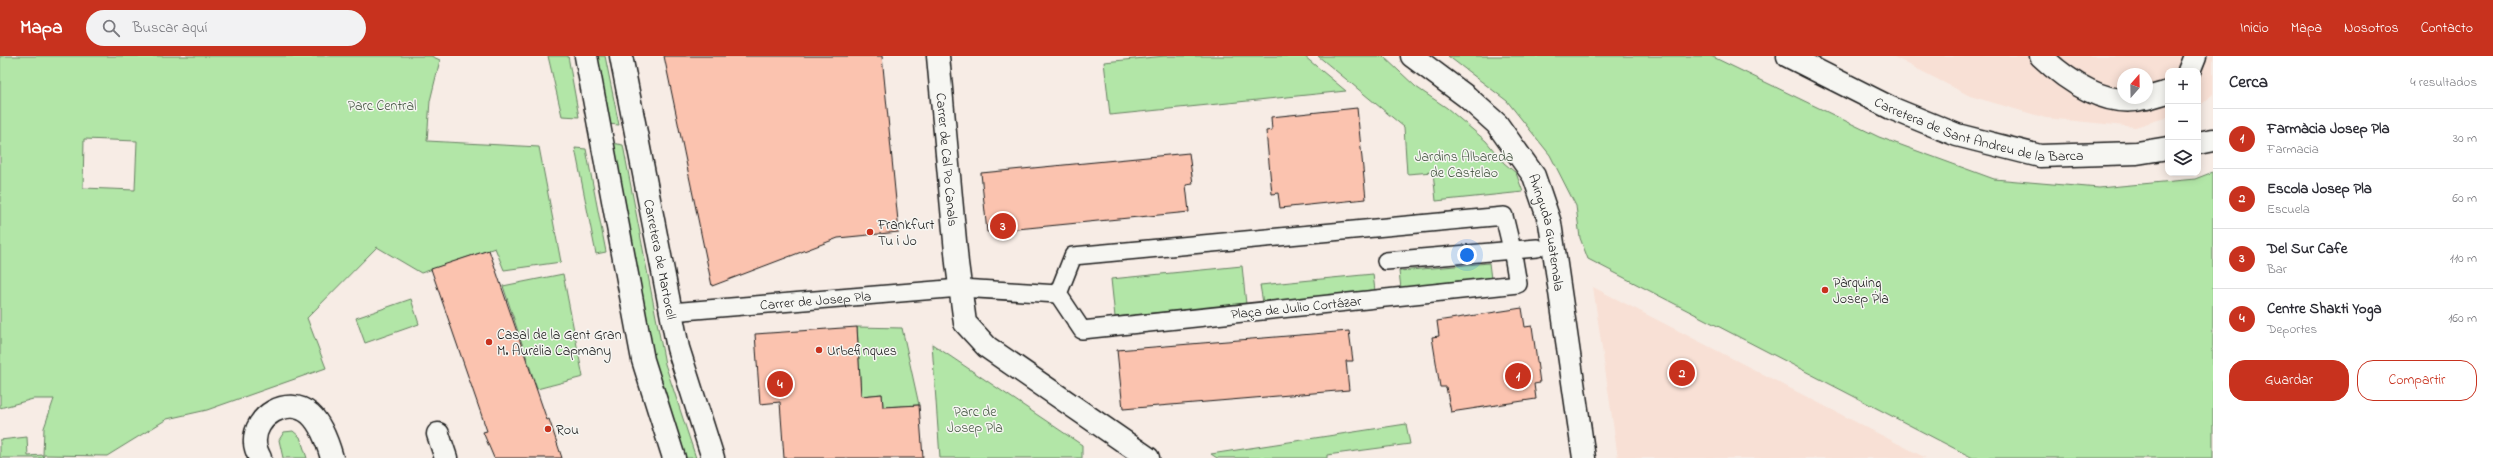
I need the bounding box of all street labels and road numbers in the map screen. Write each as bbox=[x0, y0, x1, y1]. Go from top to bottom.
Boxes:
street label: Carrer de Cal Po Canals bbox=[929, 92, 963, 227]
street label: Carretera de Sant Andreu de la Barca bbox=[1870, 92, 2084, 168]
street label: Avinguda Guatemala bbox=[1522, 171, 1569, 293]
street label: Carretera de Martorell bbox=[637, 198, 681, 321]
street label: Carrer de Josep Pla bbox=[759, 286, 872, 317]
street label: Plaça de Julio Cortázar bbox=[1230, 291, 1363, 326]

